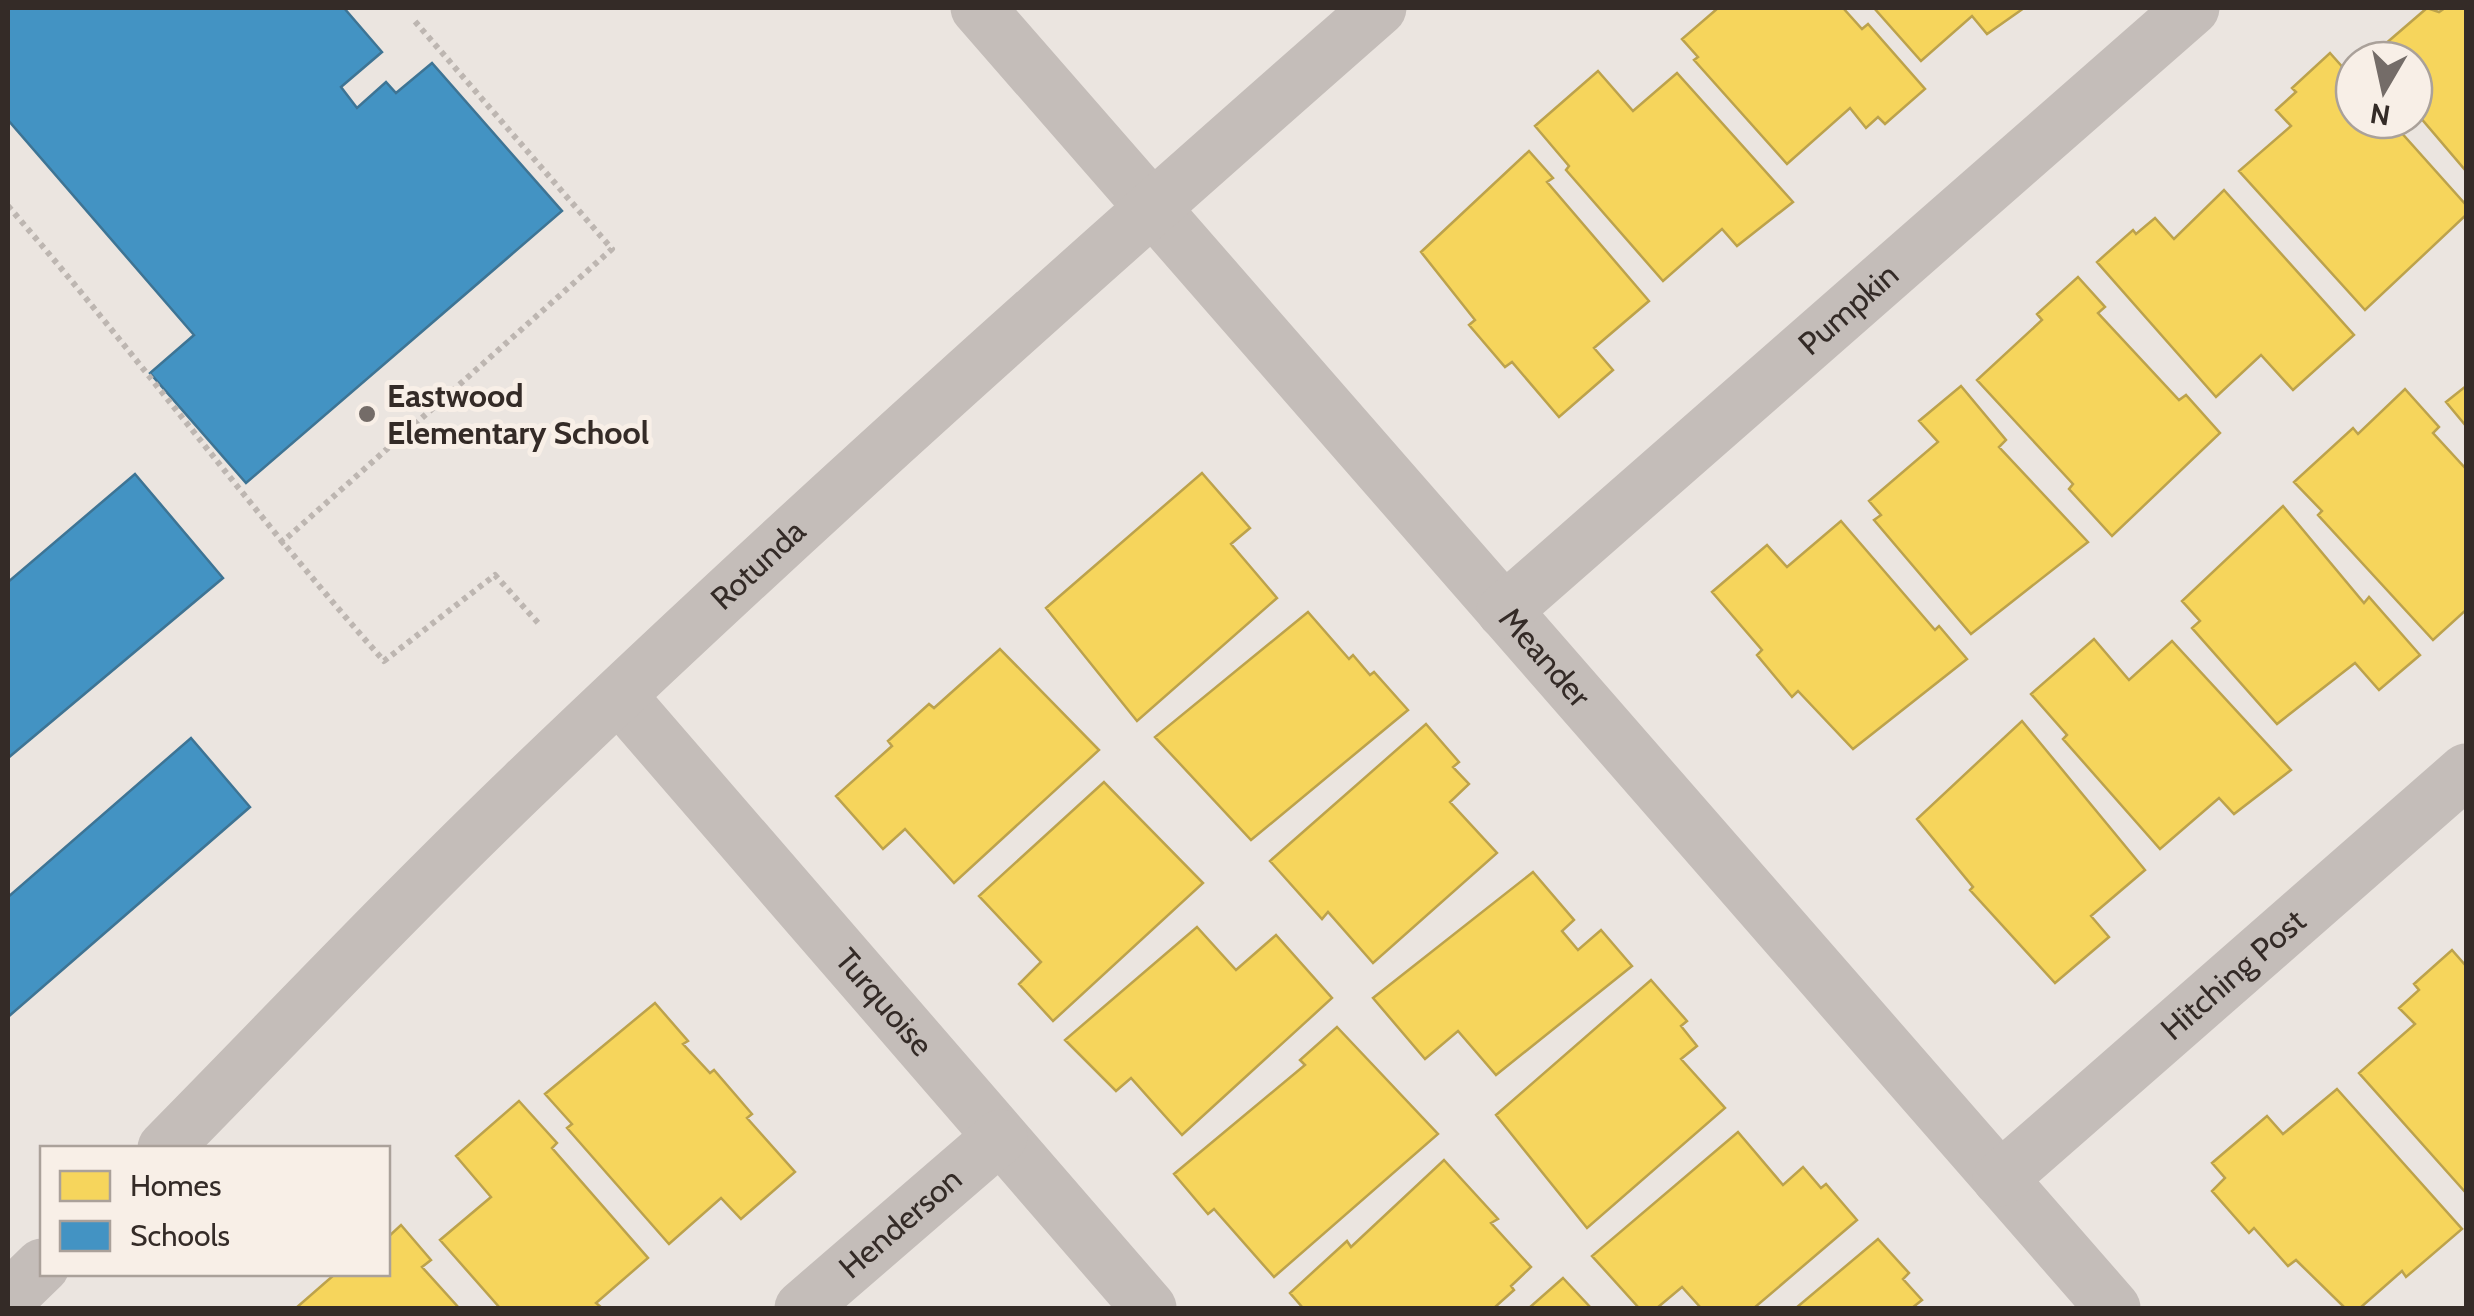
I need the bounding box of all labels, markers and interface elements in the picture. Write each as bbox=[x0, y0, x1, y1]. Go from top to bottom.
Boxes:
north arrow bbox=[2334, 40, 2434, 140]
text: N bbox=[2368, 96, 2393, 133]
street label: Pumpkin bbox=[1790, 255, 1906, 363]
place label: Eastwood Elementary School bbox=[387, 376, 649, 452]
marker: Eastwood Elementary School bbox=[356, 403, 378, 425]
street label: Rotunda bbox=[702, 511, 814, 618]
street label: Meander bbox=[1491, 599, 1600, 716]
street label: Hitching Post bbox=[2153, 901, 2313, 1048]
street label: Turquoise bbox=[827, 940, 942, 1064]
legend bbox=[40, 1146, 390, 1276]
street label: Henderson bbox=[831, 1159, 969, 1286]
text: Homes bbox=[130, 1167, 221, 1204]
text: Schools bbox=[130, 1217, 230, 1254]

